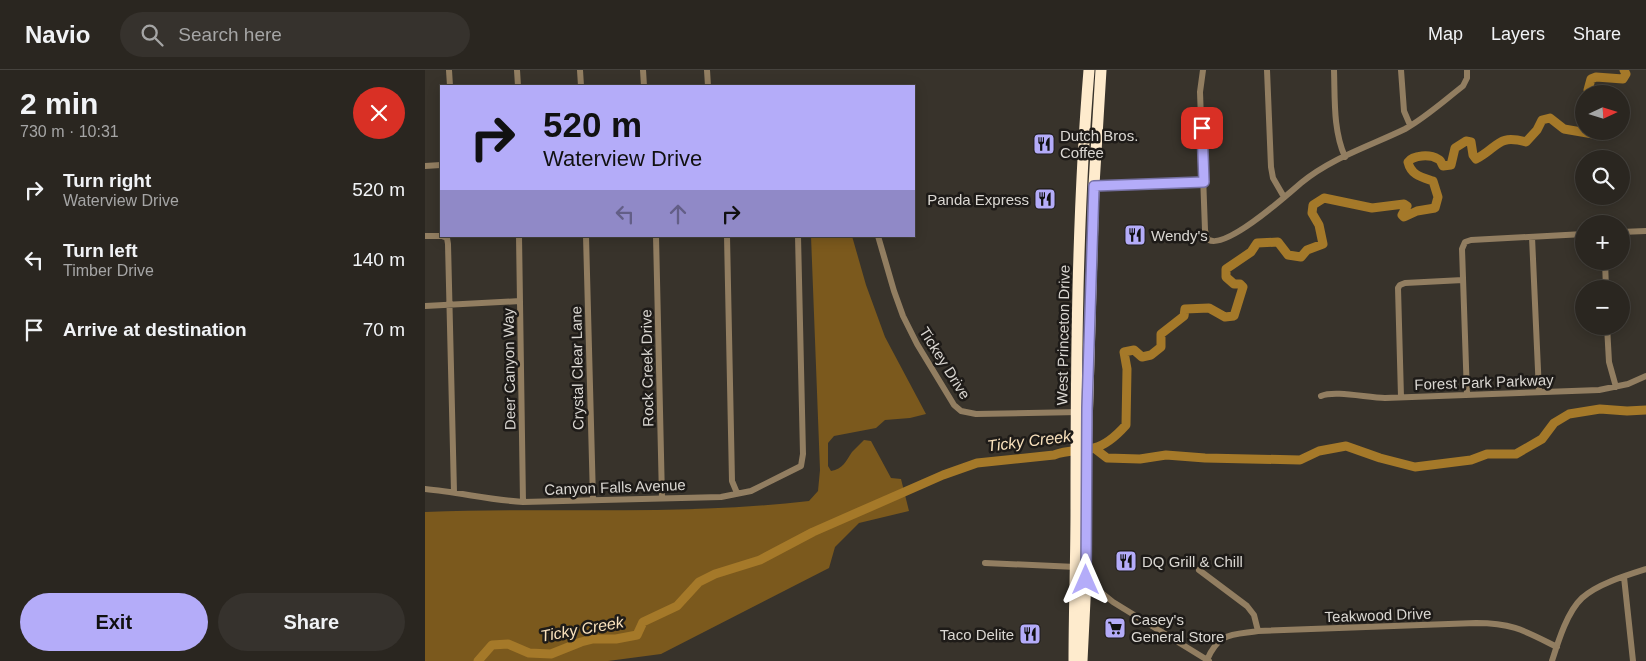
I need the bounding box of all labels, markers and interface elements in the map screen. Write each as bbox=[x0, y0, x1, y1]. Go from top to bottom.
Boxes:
search box bbox=[120, 12, 470, 57]
text: Navio bbox=[25, 21, 90, 48]
icon: search bbox=[138, 21, 166, 49]
text: Search here bbox=[178, 24, 282, 45]
text: Map bbox=[1428, 24, 1463, 44]
text: Layers bbox=[1491, 24, 1545, 44]
text: Share bbox=[1573, 24, 1621, 44]
north arrow bbox=[1575, 85, 1630, 140]
map controls bbox=[1575, 85, 1630, 335]
text: 2 min bbox=[20, 87, 98, 120]
button: close bbox=[353, 87, 405, 139]
icon: right bbox=[460, 105, 525, 170]
text: 520 m bbox=[543, 105, 642, 144]
pin bbox=[1181, 107, 1223, 149]
icon: arrive bbox=[1188, 114, 1216, 142]
text: 730 m · 10:31 bbox=[20, 123, 119, 140]
place label: Dutch Bros. Coffee bbox=[1060, 127, 1138, 161]
restaurant icon: Dutch Bros. Coffee bbox=[1032, 132, 1056, 156]
text: Waterview Drive bbox=[543, 146, 702, 171]
button: search bbox=[1575, 150, 1630, 205]
text: Turn right bbox=[63, 170, 151, 191]
icon: right bbox=[20, 176, 48, 204]
text: 520 m bbox=[352, 179, 405, 200]
restaurant icon: Panda Express bbox=[1033, 187, 1057, 211]
place label: Panda Express bbox=[927, 191, 1029, 208]
text: Waterview Drive bbox=[63, 192, 179, 209]
icon: left bbox=[611, 200, 639, 228]
icon: ahead bbox=[664, 200, 692, 228]
icon: right bbox=[717, 200, 745, 228]
button: + bbox=[1575, 215, 1630, 270]
restaurant icon: Wendy's bbox=[1123, 223, 1147, 247]
place label: Wendy's bbox=[1151, 227, 1208, 244]
text: Turn left bbox=[63, 240, 138, 261]
icon: left bbox=[20, 246, 48, 274]
text: 140 m bbox=[352, 249, 405, 270]
text: Timber Drive bbox=[63, 262, 154, 279]
street label: West Princeton Drive bbox=[1053, 265, 1073, 405]
button: − bbox=[1575, 280, 1630, 335]
street label: Crystal Clear Lane bbox=[567, 306, 587, 430]
street label: Deer Canyon Way bbox=[499, 307, 519, 430]
street label: Rock Creek Drive bbox=[637, 309, 657, 427]
icon: arrive bbox=[20, 316, 48, 344]
text: Arrive at destination bbox=[63, 319, 247, 340]
text: 70 m bbox=[363, 319, 405, 340]
street label: Tickey Drive bbox=[916, 324, 974, 402]
street label: Forest Park Parkway bbox=[1414, 371, 1554, 393]
water label: Ticky Creek bbox=[986, 427, 1073, 455]
street label: Canyon Falls Avenue bbox=[544, 476, 686, 498]
restaurant icon: DQ Grill & Chill bbox=[1114, 549, 1138, 573]
position arrow bbox=[1059, 553, 1111, 605]
place label: DQ Grill & Chill bbox=[1142, 553, 1243, 570]
button: Exit bbox=[20, 593, 208, 651]
button: Share bbox=[218, 593, 405, 651]
street label: Teakwood Drive bbox=[1324, 605, 1432, 625]
place label: Casey's General Store bbox=[1131, 611, 1224, 645]
water label: Ticky Creek bbox=[539, 613, 626, 645]
supermarket icon: Casey's General Store bbox=[1103, 616, 1127, 640]
restaurant icon: Taco Delite bbox=[1018, 622, 1042, 646]
place label: Taco Delite bbox=[940, 626, 1014, 643]

